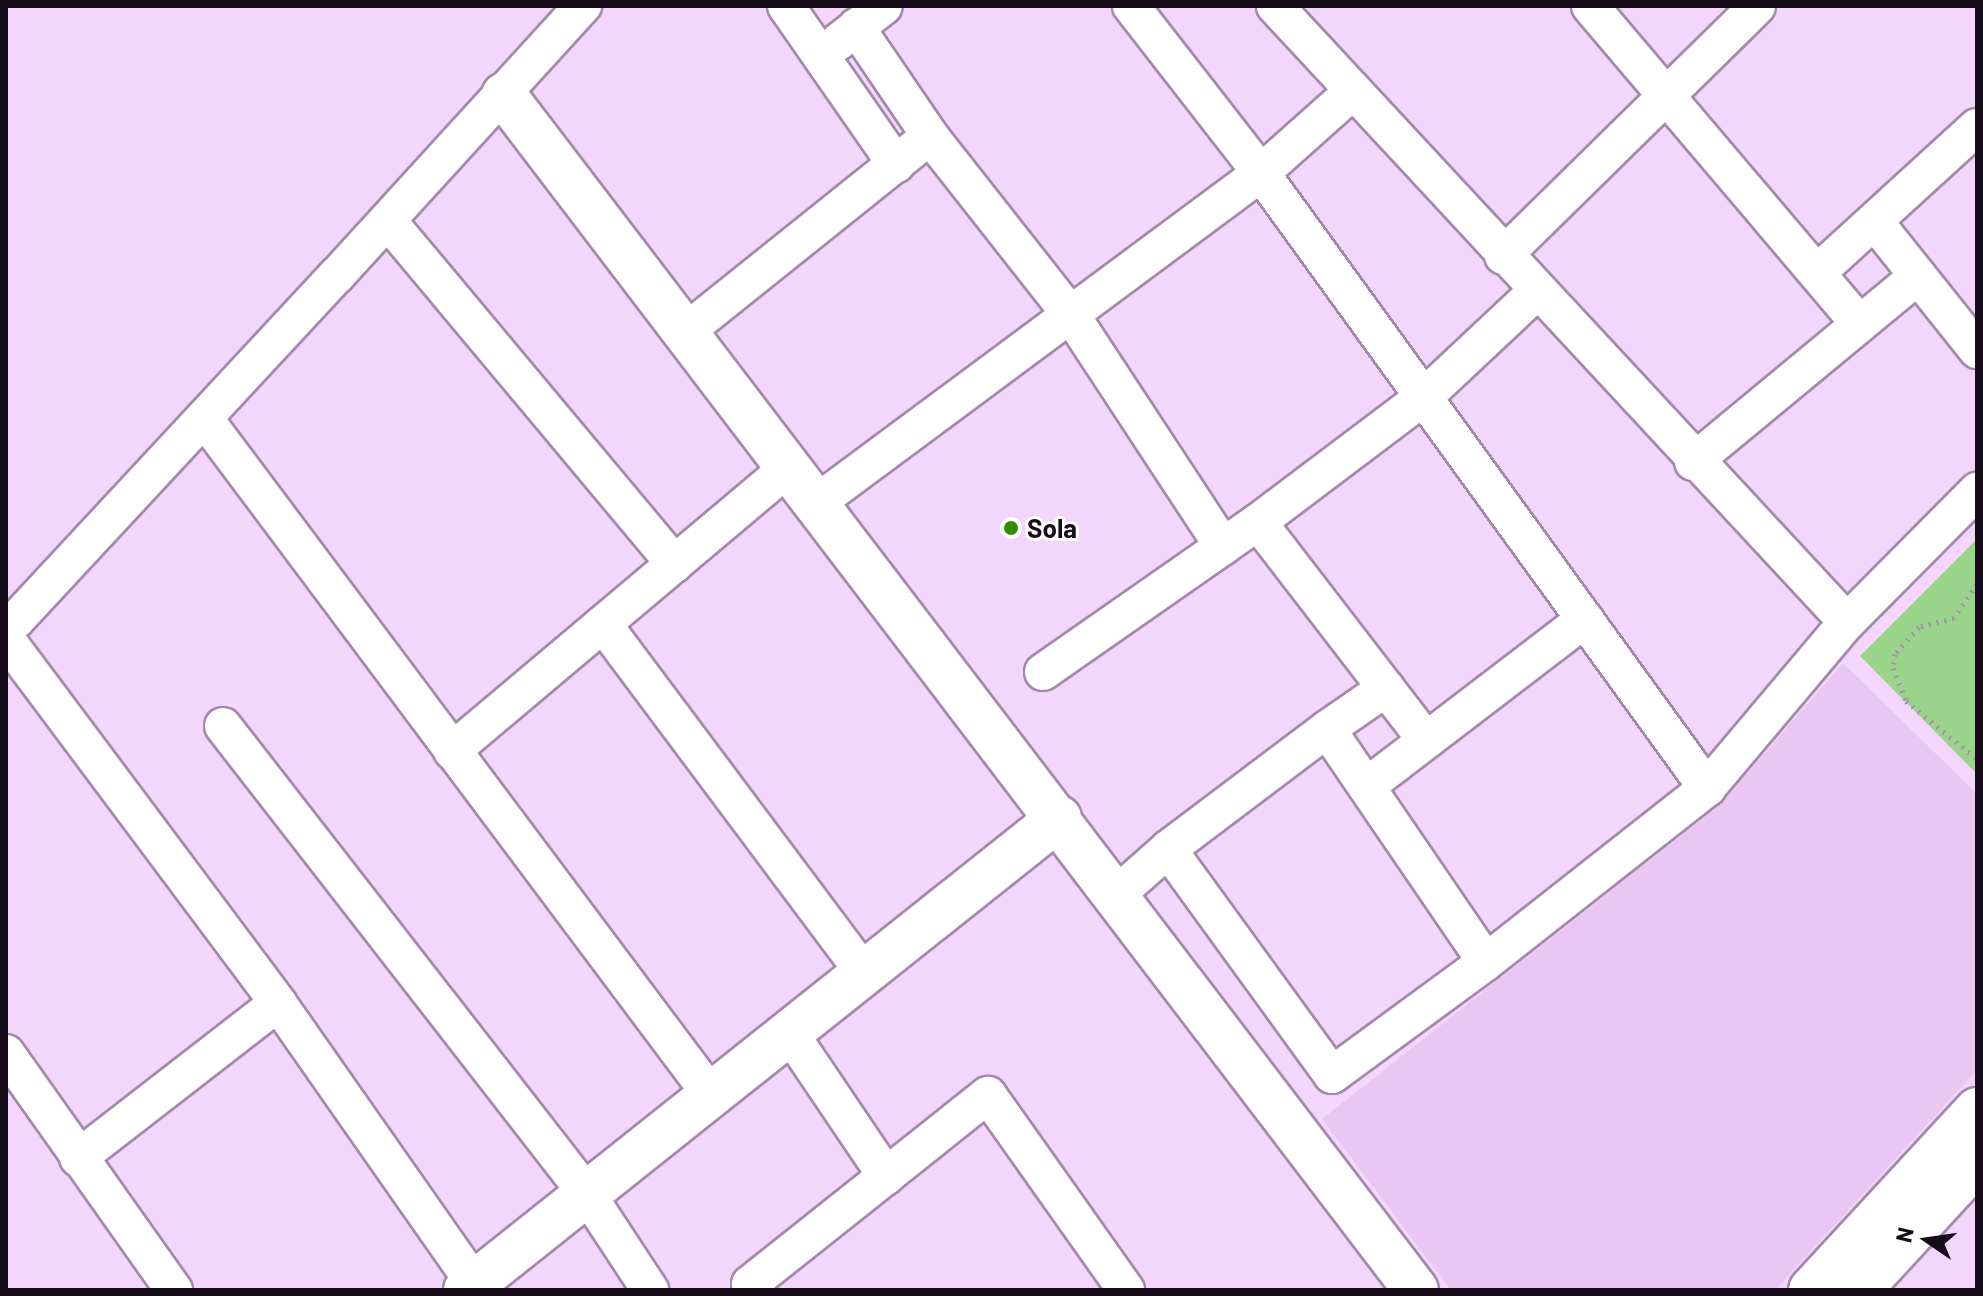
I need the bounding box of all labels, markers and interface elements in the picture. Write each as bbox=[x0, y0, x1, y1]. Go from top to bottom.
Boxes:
place label: Sola bbox=[1027, 512, 1077, 544]
marker: Sola bbox=[1002, 519, 1020, 537]
north arrow bbox=[1887, 1200, 1967, 1280]
text: N bbox=[1889, 1225, 1918, 1245]

